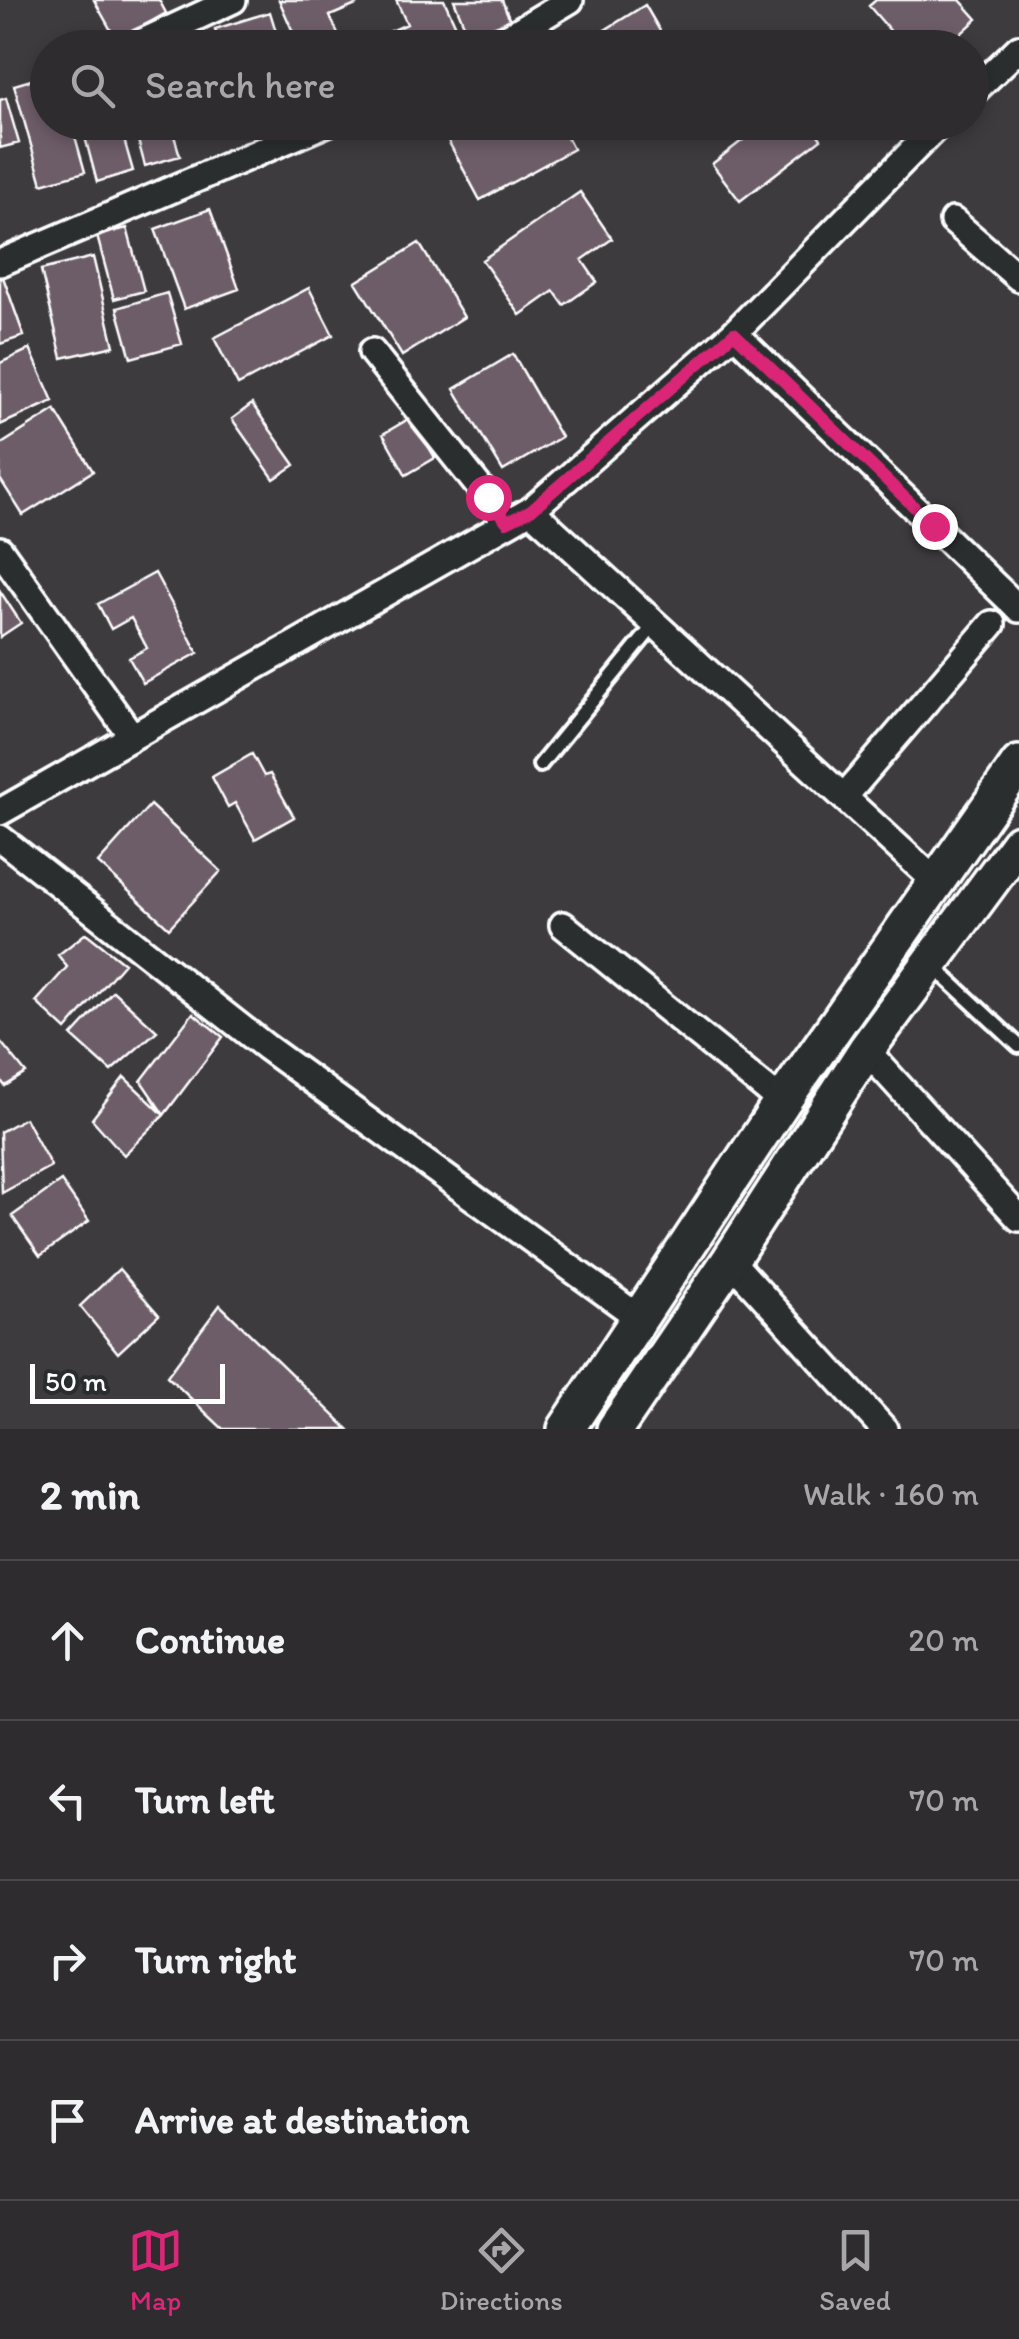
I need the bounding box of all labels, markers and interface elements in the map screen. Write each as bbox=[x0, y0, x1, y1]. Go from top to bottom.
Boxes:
search box bbox=[30, 30, 989, 140]
icon: search bbox=[65, 58, 120, 113]
text: Search here bbox=[145, 62, 336, 108]
route start bbox=[466, 475, 512, 521]
route end bbox=[912, 504, 958, 550]
scale bar bbox=[30, 1359, 225, 1404]
text: 50 m bbox=[45, 1364, 107, 1398]
text: 2 min bbox=[40, 1469, 140, 1520]
text: Walk · 160 m bbox=[803, 1475, 979, 1513]
icon: ahead bbox=[40, 1613, 95, 1668]
text: Continue bbox=[135, 1617, 285, 1663]
text: 20 m bbox=[908, 1621, 979, 1659]
icon: left bbox=[40, 1773, 95, 1828]
text: Turn left bbox=[135, 1777, 275, 1823]
text: 70 m bbox=[909, 1781, 979, 1819]
icon: right bbox=[40, 1933, 95, 1988]
text: Turn right bbox=[135, 1937, 297, 1983]
text: 70 m bbox=[909, 1941, 979, 1979]
icon: arrive bbox=[40, 2093, 95, 2148]
text: Arrive at destination bbox=[135, 2097, 470, 2143]
tab: Map bbox=[128, 2223, 183, 2317]
tab: Directions bbox=[440, 2223, 563, 2317]
tab: Saved bbox=[819, 2223, 891, 2317]

